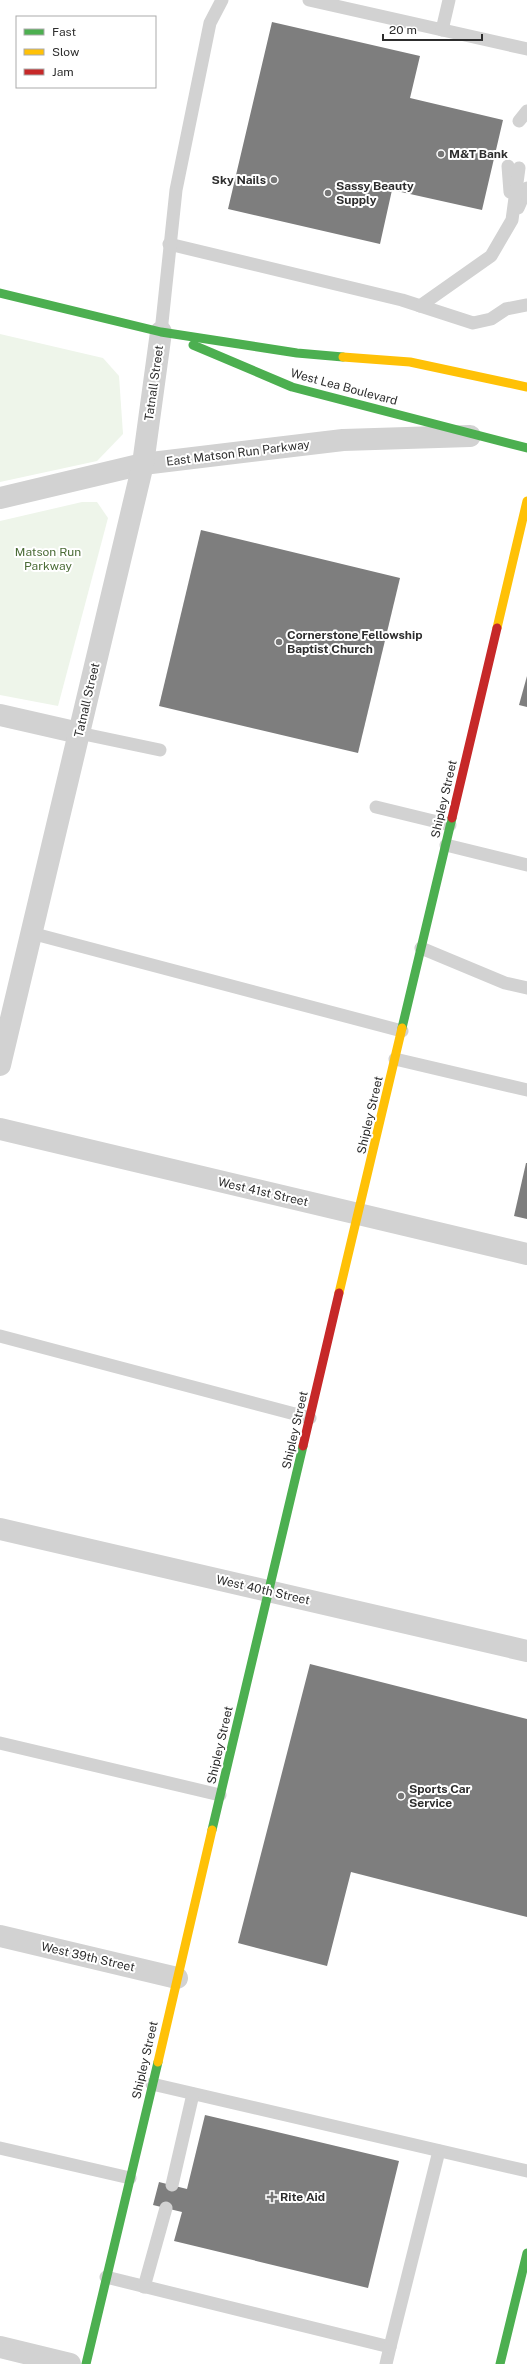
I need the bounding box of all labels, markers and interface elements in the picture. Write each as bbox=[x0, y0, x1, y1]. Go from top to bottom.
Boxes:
legend bbox=[16, 16, 156, 88]
scale bar bbox=[383, 16, 482, 42]
text: 20 m bbox=[389, 23, 417, 37]
text: Fast bbox=[52, 25, 77, 39]
text: Slow bbox=[52, 45, 80, 59]
text: Jam bbox=[52, 65, 74, 79]
place label: M&T Bank bbox=[449, 147, 508, 161]
marker: M&T Bank bbox=[436, 149, 446, 159]
place label: Sky Nails bbox=[212, 173, 266, 187]
marker: Sky Nails bbox=[269, 175, 279, 185]
place label: Sassy Beauty Supply bbox=[336, 179, 414, 207]
marker: Sassy Beauty Supply bbox=[323, 188, 333, 198]
street label: Tatnall Street bbox=[142, 344, 166, 422]
street label: West Lea Boulevard bbox=[289, 366, 399, 408]
street label: East Matson Run Parkway bbox=[165, 437, 311, 469]
park label: Matson Run Parkway bbox=[15, 545, 81, 573]
place label: Cornerstone Fellowship Baptist Church bbox=[287, 628, 423, 656]
marker: Cornerstone Fellowship Baptist Church bbox=[274, 637, 284, 647]
street label: Tatnall Street bbox=[72, 661, 102, 739]
street label: Shipley Street bbox=[428, 758, 460, 839]
street label: Shipley Street bbox=[354, 1074, 386, 1155]
street label: West 41st Street bbox=[217, 1175, 310, 1209]
street label: Shipley Street bbox=[279, 1389, 311, 1470]
street label: West 40th Street bbox=[215, 1572, 311, 1608]
street label: Shipley Street bbox=[204, 1704, 236, 1785]
place label: Sports Car Service bbox=[409, 1782, 471, 1810]
marker: Sports Car Service bbox=[396, 1791, 406, 1801]
street label: West 39th Street bbox=[40, 1939, 137, 1975]
street label: Shipley Street bbox=[129, 2019, 161, 2100]
place label: Rite Aid bbox=[280, 2190, 325, 2204]
marker: Rite Aid bbox=[267, 2192, 277, 2202]

